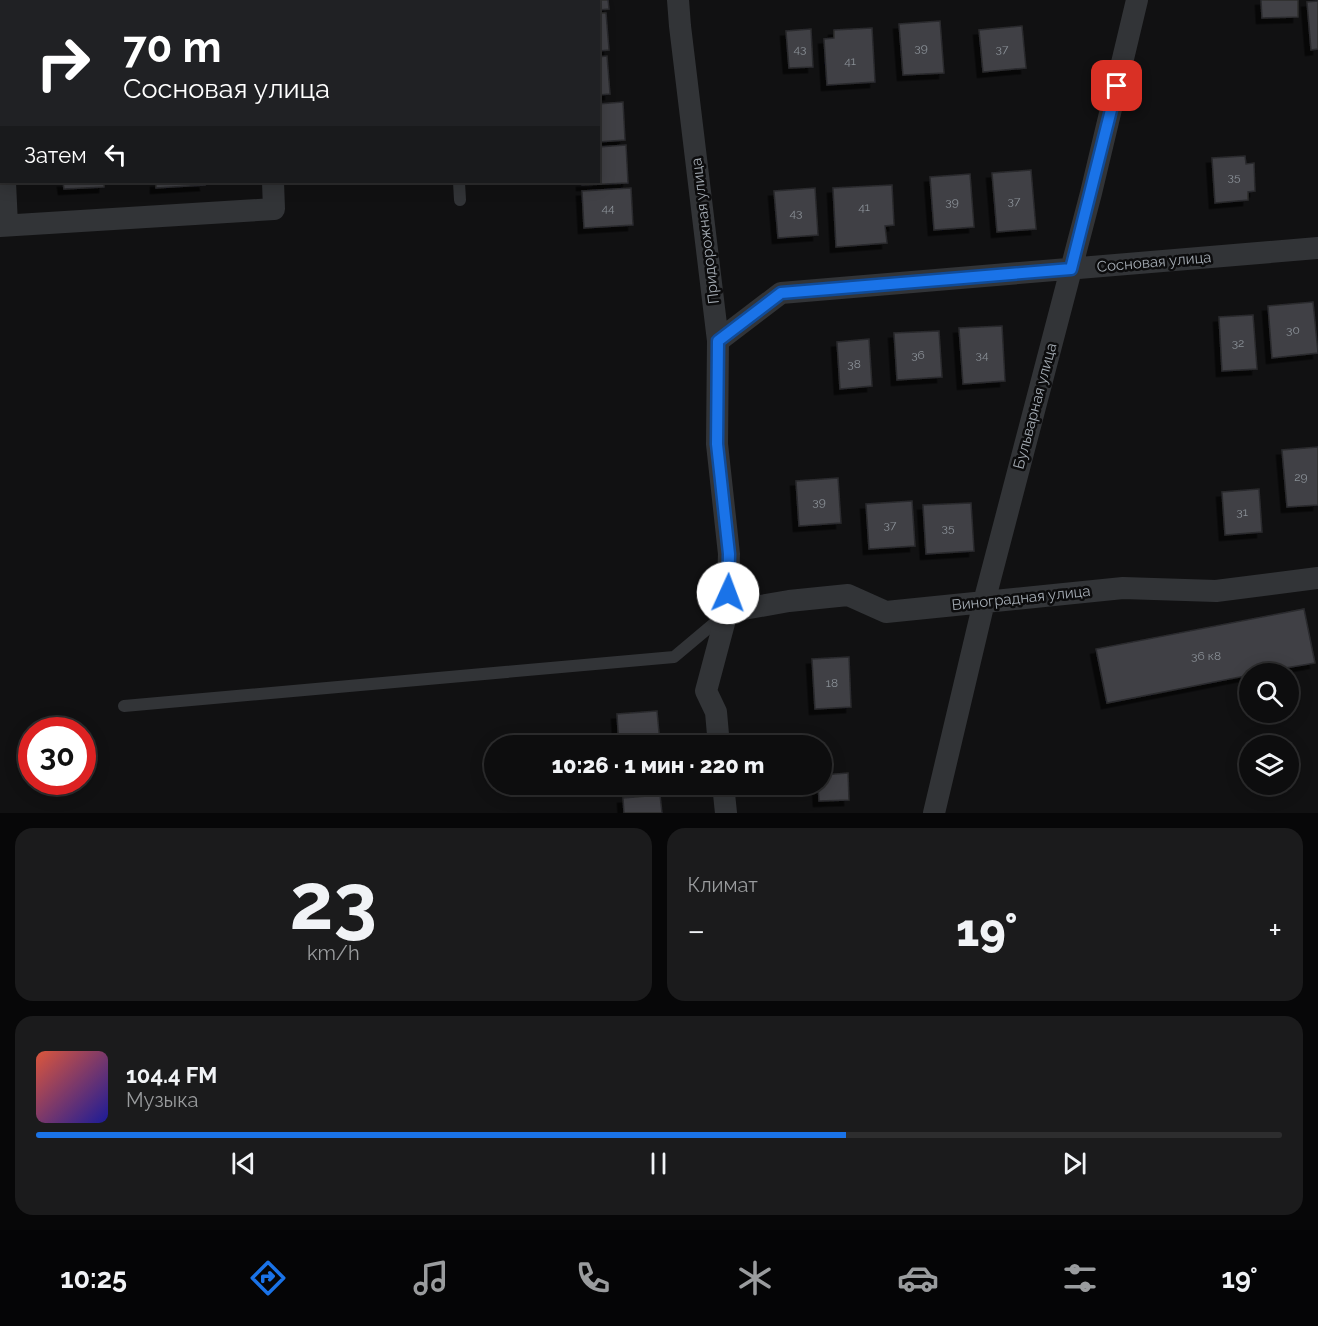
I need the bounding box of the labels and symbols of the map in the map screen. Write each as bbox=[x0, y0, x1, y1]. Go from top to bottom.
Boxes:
house number: 39 bbox=[914, 41, 928, 55]
house number: 43 bbox=[794, 42, 806, 56]
house number: 37 bbox=[996, 42, 1009, 56]
house number: 41 bbox=[844, 54, 856, 68]
pin bbox=[1091, 60, 1142, 111]
street label: Придорожная улица bbox=[687, 157, 723, 305]
house number: 35 bbox=[1228, 170, 1241, 184]
house number: 37 bbox=[1008, 194, 1021, 208]
house number: 39 bbox=[945, 195, 959, 209]
house number: 41 bbox=[858, 200, 870, 214]
house number: 44 bbox=[601, 201, 615, 215]
house number: 43 bbox=[790, 206, 802, 220]
street label: Сосновая улица bbox=[1096, 248, 1212, 276]
house number: 30 bbox=[1286, 323, 1300, 337]
house number: 32 bbox=[1232, 336, 1244, 350]
street label: Бульварная улица bbox=[1010, 341, 1060, 471]
house number: 36 bbox=[911, 348, 925, 362]
house number: 34 bbox=[976, 348, 989, 362]
house number: 38 bbox=[847, 357, 861, 371]
house number: 29 bbox=[1294, 470, 1308, 484]
house number: 39 bbox=[812, 495, 826, 509]
house number: 31 bbox=[1236, 505, 1248, 519]
house number: 37 bbox=[884, 518, 897, 532]
house number: 35 bbox=[942, 521, 955, 535]
position arrow bbox=[696, 561, 760, 625]
street label: Виноградная улица bbox=[951, 582, 1091, 614]
house number: 36 к8 bbox=[1191, 649, 1221, 663]
house number: 18 bbox=[826, 676, 838, 690]
speed limit sign: 30 bbox=[18, 717, 96, 795]

